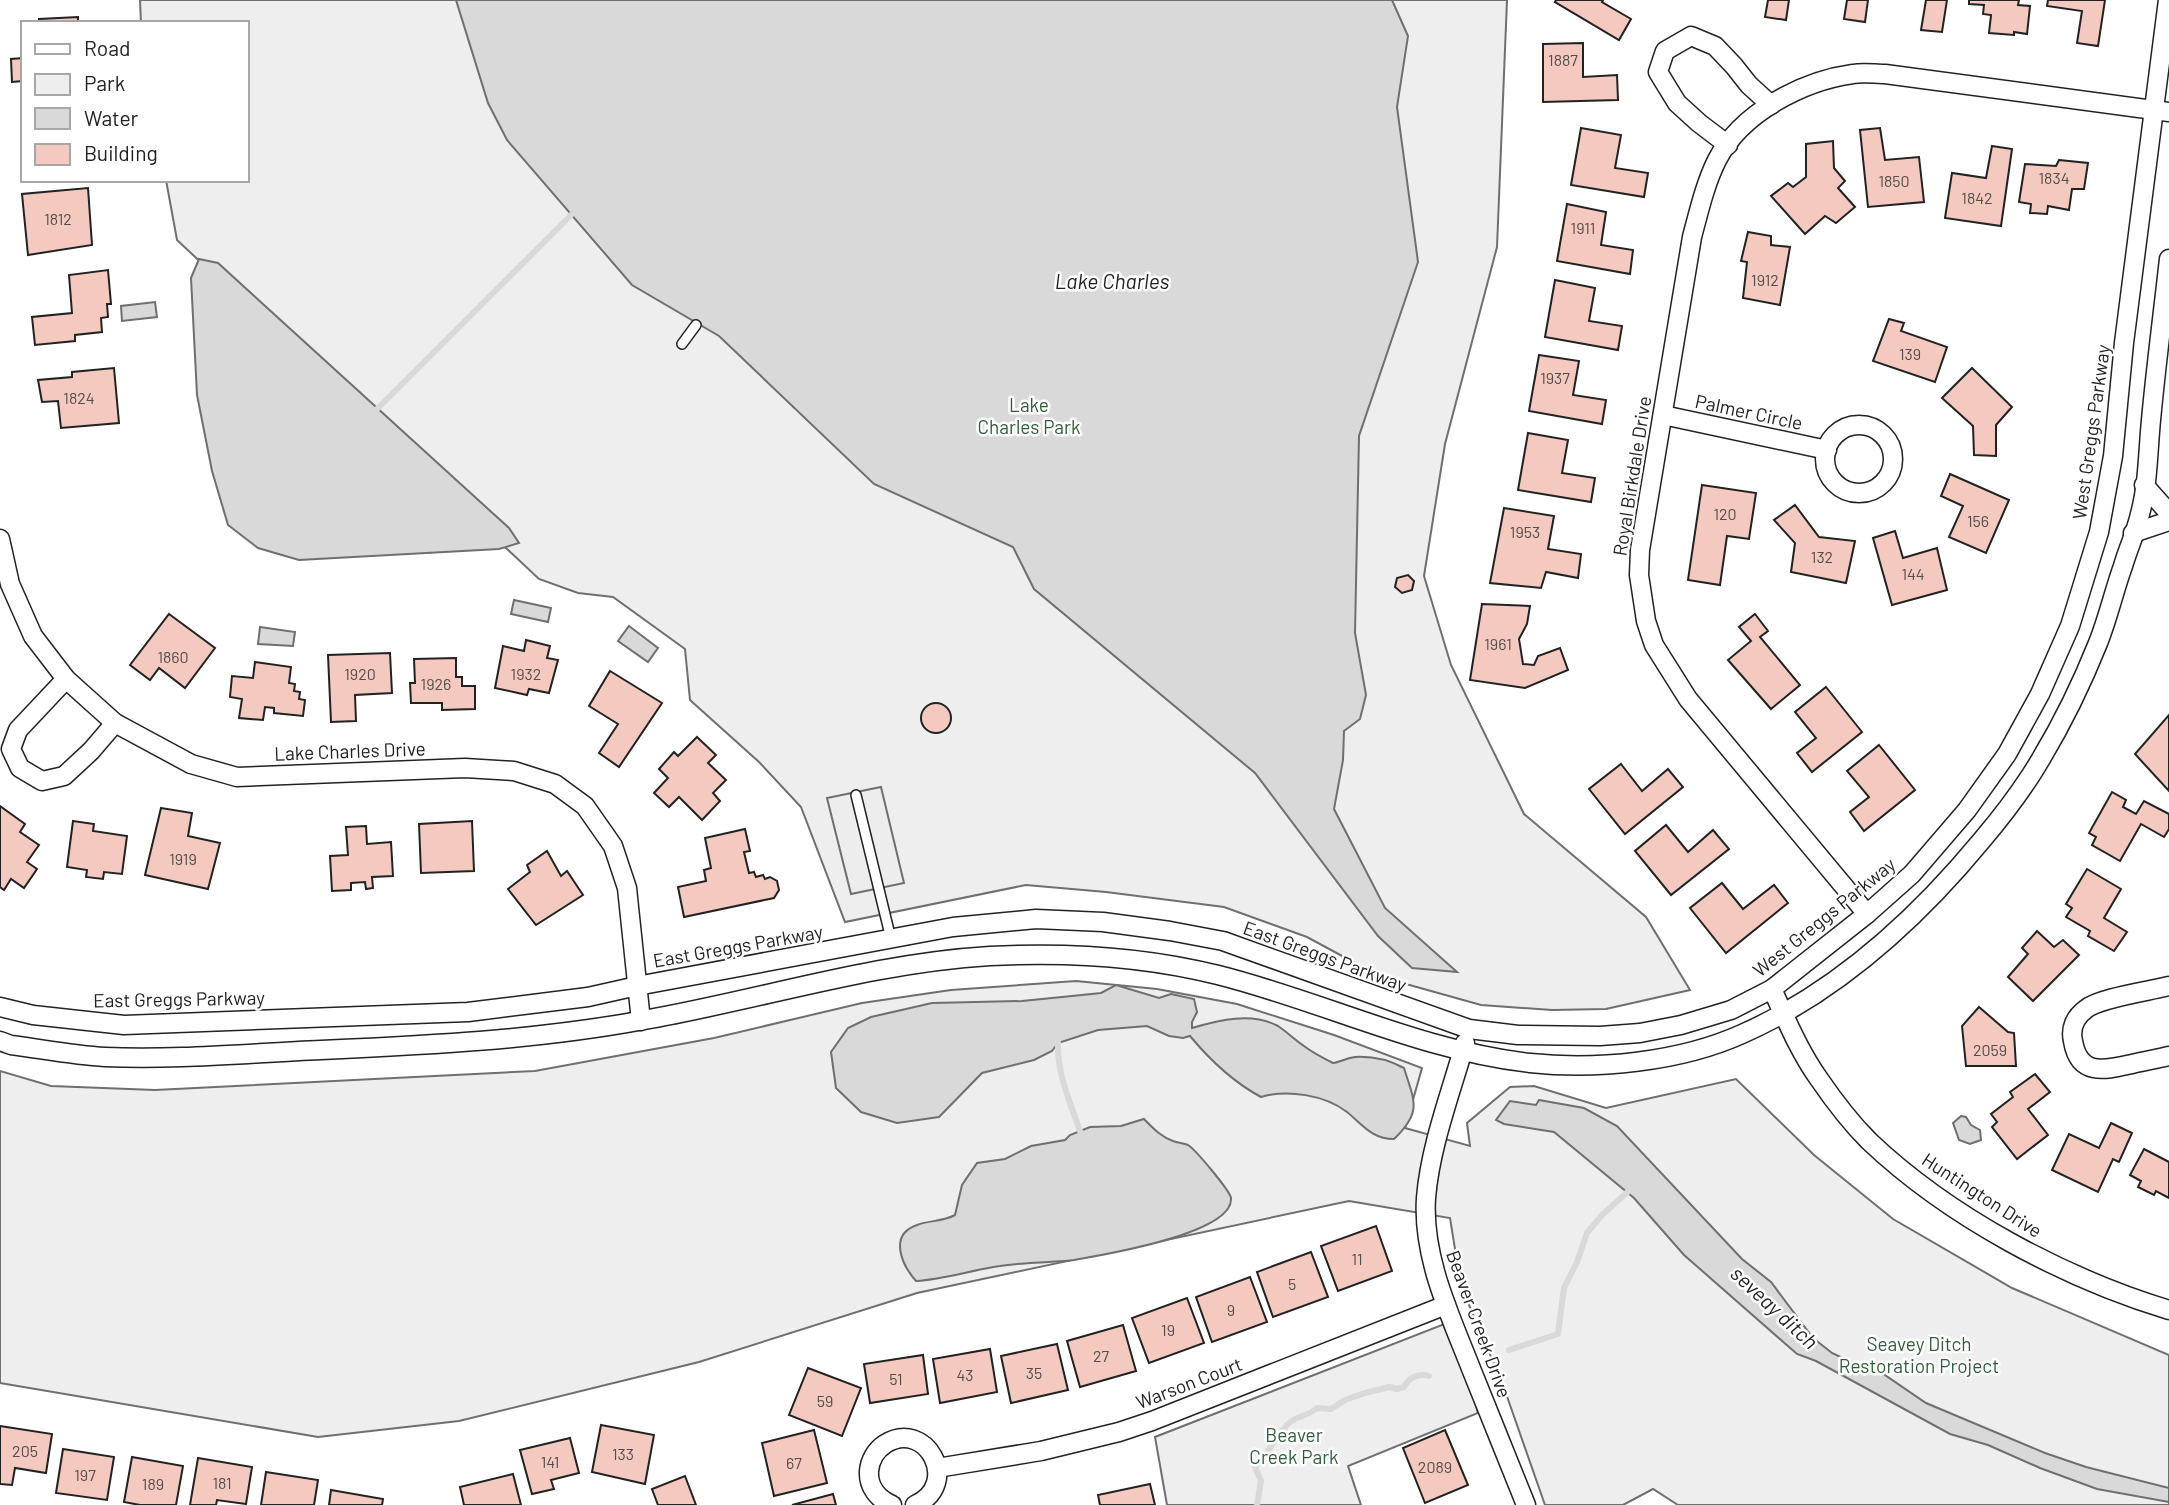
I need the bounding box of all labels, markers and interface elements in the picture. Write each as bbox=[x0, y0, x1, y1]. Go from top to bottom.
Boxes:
legend bbox=[21, 21, 248, 182]
text: Road bbox=[84, 35, 130, 60]
house number: 1887 bbox=[1548, 50, 1578, 69]
text: Park bbox=[84, 70, 125, 95]
text: Water bbox=[84, 105, 139, 130]
text: Building bbox=[84, 140, 158, 165]
house number: 1834 bbox=[2039, 168, 2070, 187]
house number: 1850 bbox=[1878, 171, 1910, 190]
house number: 1842 bbox=[1961, 188, 1993, 207]
house number: 1812 bbox=[44, 209, 72, 228]
house number: 1911 bbox=[1571, 218, 1595, 237]
water label: Lake Charles bbox=[1055, 268, 1169, 293]
house number: 1912 bbox=[1751, 270, 1779, 289]
street label: West Greggs Parkway bbox=[2067, 343, 2114, 521]
house number: 139 bbox=[1899, 344, 1921, 363]
house number: 1937 bbox=[1540, 368, 1570, 387]
house number: 1824 bbox=[63, 388, 95, 407]
street label: Palmer Circle bbox=[1693, 389, 1805, 434]
park label: Lake Charles Park bbox=[978, 393, 1081, 438]
street label: Royal Birkdale Drive bbox=[1608, 394, 1655, 557]
house number: 120 bbox=[1713, 504, 1737, 523]
house number: 156 bbox=[1967, 511, 1989, 530]
house number: 1953 bbox=[1510, 522, 1540, 541]
house number: 132 bbox=[1811, 547, 1833, 566]
house number: 144 bbox=[1901, 564, 1925, 583]
house number: 1961 bbox=[1484, 634, 1512, 653]
house number: 1860 bbox=[157, 647, 189, 666]
house number: 1920 bbox=[344, 664, 376, 683]
house number: 1932 bbox=[511, 664, 541, 683]
house number: 1926 bbox=[421, 674, 451, 693]
street label: Lake Charles Drive bbox=[274, 736, 426, 765]
house number: 1919 bbox=[169, 849, 197, 868]
street label: West Greggs Parkway bbox=[1748, 852, 1900, 981]
street label: East Greggs Parkway bbox=[1240, 915, 1410, 996]
street label: East Greggs Parkway bbox=[651, 919, 825, 972]
street label: East Greggs Parkway bbox=[93, 985, 265, 1011]
house number: 2059 bbox=[1973, 1040, 2007, 1059]
street label: Huntington Drive bbox=[1918, 1147, 2047, 1242]
street label: Beaver Creek Drive bbox=[1442, 1247, 1517, 1401]
house number: 11 bbox=[1351, 1249, 1363, 1268]
water label: seveay ditch bbox=[1726, 1260, 1824, 1354]
house number: 5 bbox=[1288, 1274, 1296, 1293]
house number: 9 bbox=[1227, 1300, 1235, 1319]
house number: 19 bbox=[1161, 1320, 1175, 1339]
park label: Seavey Ditch Restoration Project bbox=[1839, 1332, 1999, 1377]
house number: 27 bbox=[1093, 1346, 1109, 1365]
street label: Warson Court bbox=[1132, 1352, 1245, 1413]
house number: 35 bbox=[1026, 1363, 1042, 1382]
house number: 43 bbox=[956, 1365, 974, 1384]
house number: 51 bbox=[889, 1369, 903, 1388]
house number: 59 bbox=[817, 1391, 833, 1410]
park label: Beaver Creek Park bbox=[1249, 1423, 1339, 1468]
house number: 205 bbox=[12, 1441, 38, 1460]
house number: 133 bbox=[612, 1444, 634, 1463]
house number: 141 bbox=[541, 1452, 559, 1471]
house number: 67 bbox=[786, 1453, 802, 1472]
house number: 2089 bbox=[1418, 1457, 1452, 1476]
house number: 197 bbox=[74, 1465, 96, 1484]
house number: 181 bbox=[212, 1473, 232, 1492]
house number: 189 bbox=[142, 1474, 164, 1493]

